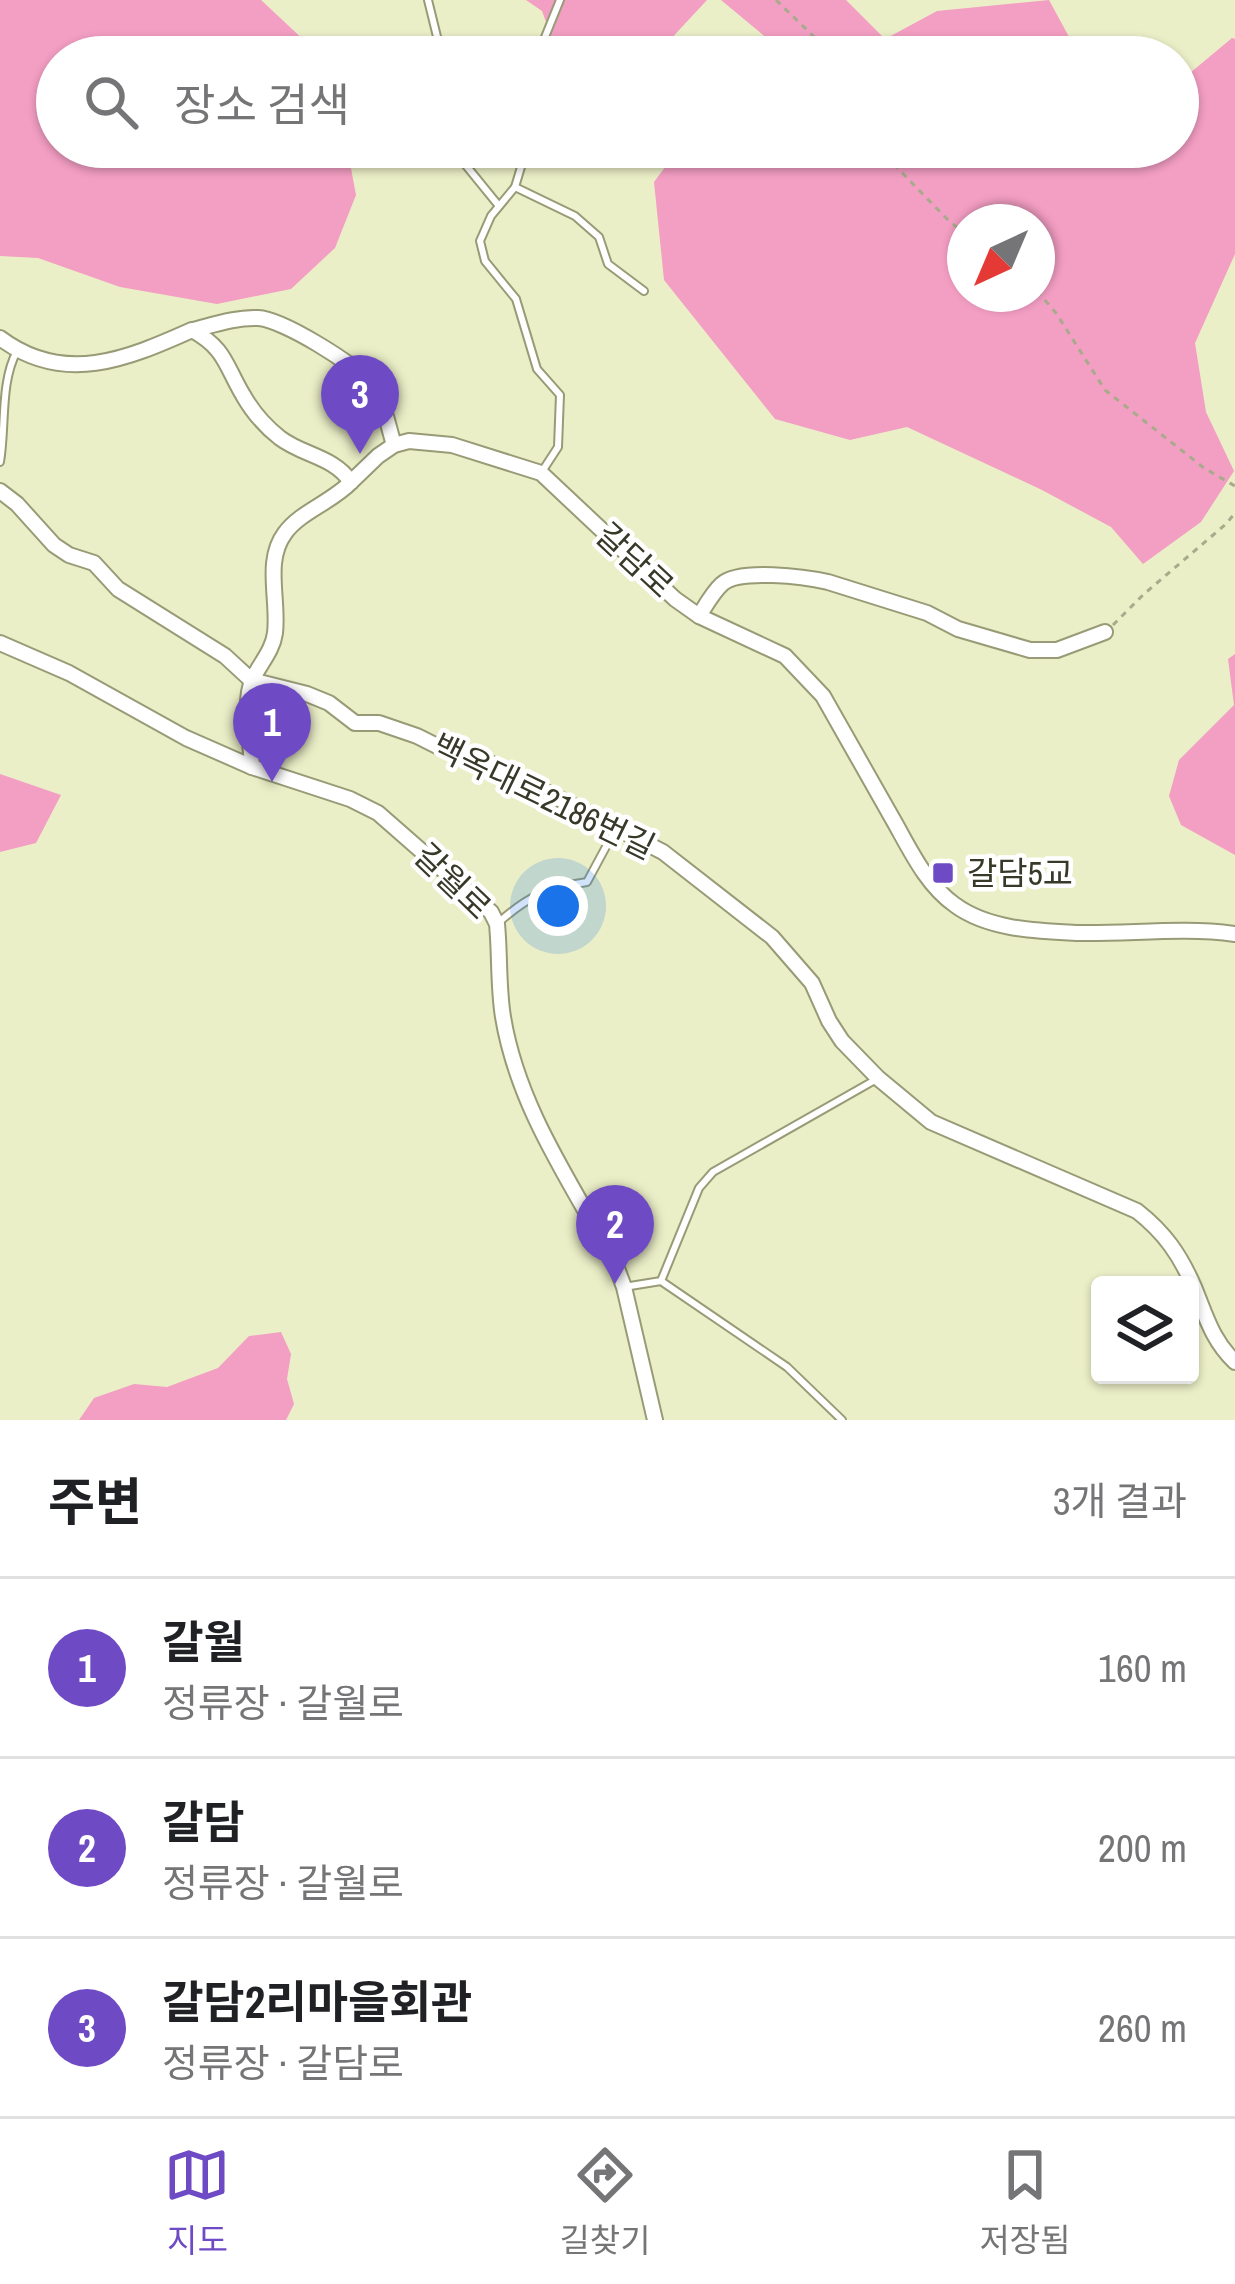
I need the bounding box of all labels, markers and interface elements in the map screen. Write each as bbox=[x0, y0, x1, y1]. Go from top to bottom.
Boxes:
search box bbox=[36, 36, 1199, 168]
icon: search bbox=[78, 69, 144, 135]
text: 장소 검색 bbox=[174, 74, 350, 135]
north arrow bbox=[947, 204, 1055, 312]
pin: 3 bbox=[321, 355, 399, 454]
street label: 갈담로 bbox=[587, 513, 683, 607]
pin: 1 bbox=[233, 683, 311, 782]
street label: 백옥대로2186번길 bbox=[425, 723, 663, 869]
street label: 갈월로 bbox=[405, 834, 501, 928]
place label: 갈담5교 bbox=[967, 851, 1073, 895]
marker: 갈담5교 bbox=[930, 860, 956, 886]
your location bbox=[528, 876, 588, 936]
pin: 2 bbox=[576, 1185, 654, 1284]
map controls bbox=[1091, 1276, 1199, 1384]
button: layers bbox=[1091, 1276, 1199, 1384]
text: 주변 bbox=[48, 1467, 142, 1536]
text: 3개 결과 bbox=[1053, 1475, 1187, 1527]
text: 갈월 bbox=[162, 1611, 245, 1672]
text: 1 bbox=[78, 1642, 96, 1694]
text: 160 m bbox=[1098, 1642, 1187, 1694]
text: 정류장 · 갈월로 bbox=[162, 1677, 404, 1729]
text: 갈담 bbox=[162, 1791, 245, 1852]
text: 2 bbox=[78, 1822, 96, 1874]
text: 200 m bbox=[1098, 1822, 1187, 1874]
text: 정류장 · 갈월로 bbox=[162, 1857, 404, 1909]
text: 갈담2리마을회관 bbox=[162, 1971, 472, 2032]
text: 3 bbox=[78, 2002, 96, 2054]
text: 260 m bbox=[1098, 2002, 1187, 2054]
text: 정류장 · 갈담로 bbox=[162, 2037, 404, 2089]
tab: 지도 bbox=[164, 2142, 230, 2262]
tab: 길찾기 bbox=[559, 2142, 651, 2262]
tab: 저장됨 bbox=[979, 2142, 1071, 2262]

